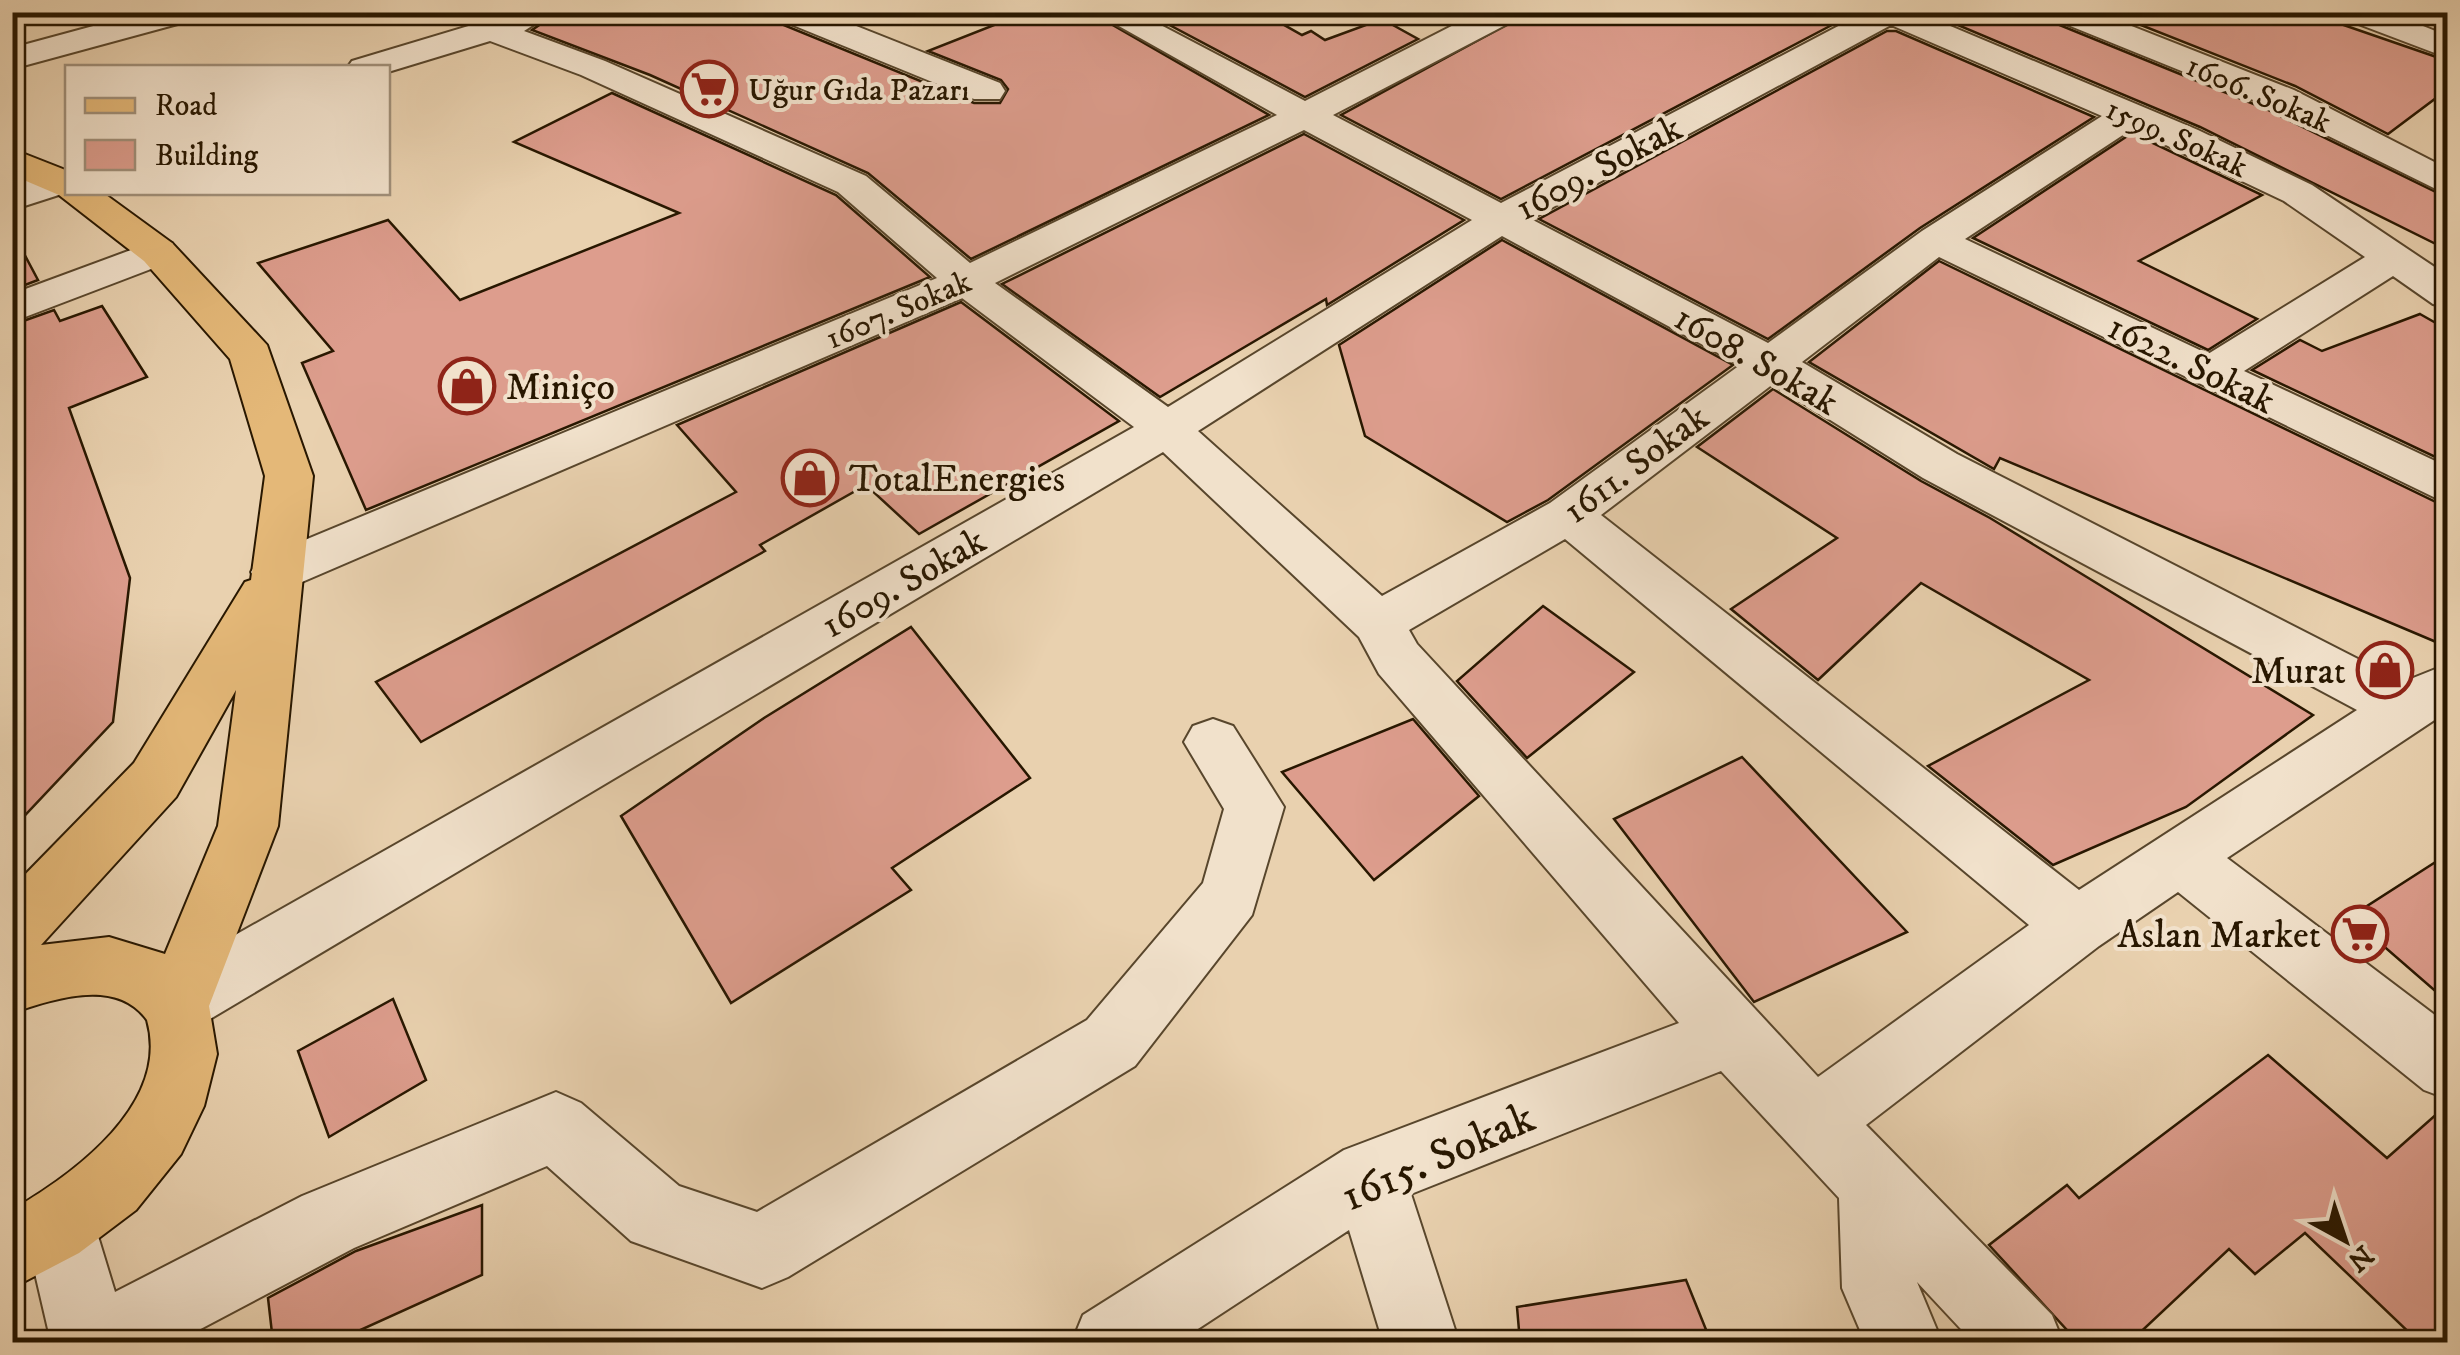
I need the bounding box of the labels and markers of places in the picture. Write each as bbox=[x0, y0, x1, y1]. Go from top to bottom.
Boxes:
supermarket icon: Uğur Gıda Pazarı bbox=[679, 59, 739, 119]
place label: Uğur Gıda Pazarı bbox=[748, 71, 969, 111]
shop icon: Miniço bbox=[437, 356, 497, 416]
place label: Miniço bbox=[506, 364, 615, 412]
shop icon: TotalEnergies bbox=[780, 448, 840, 508]
place label: TotalEnergies bbox=[849, 456, 1065, 504]
shop icon: Murat bbox=[2355, 640, 2415, 700]
place label: Murat bbox=[2251, 648, 2346, 696]
supermarket icon: Aslan Market bbox=[2330, 904, 2390, 964]
place label: Aslan Market bbox=[2117, 912, 2321, 960]

